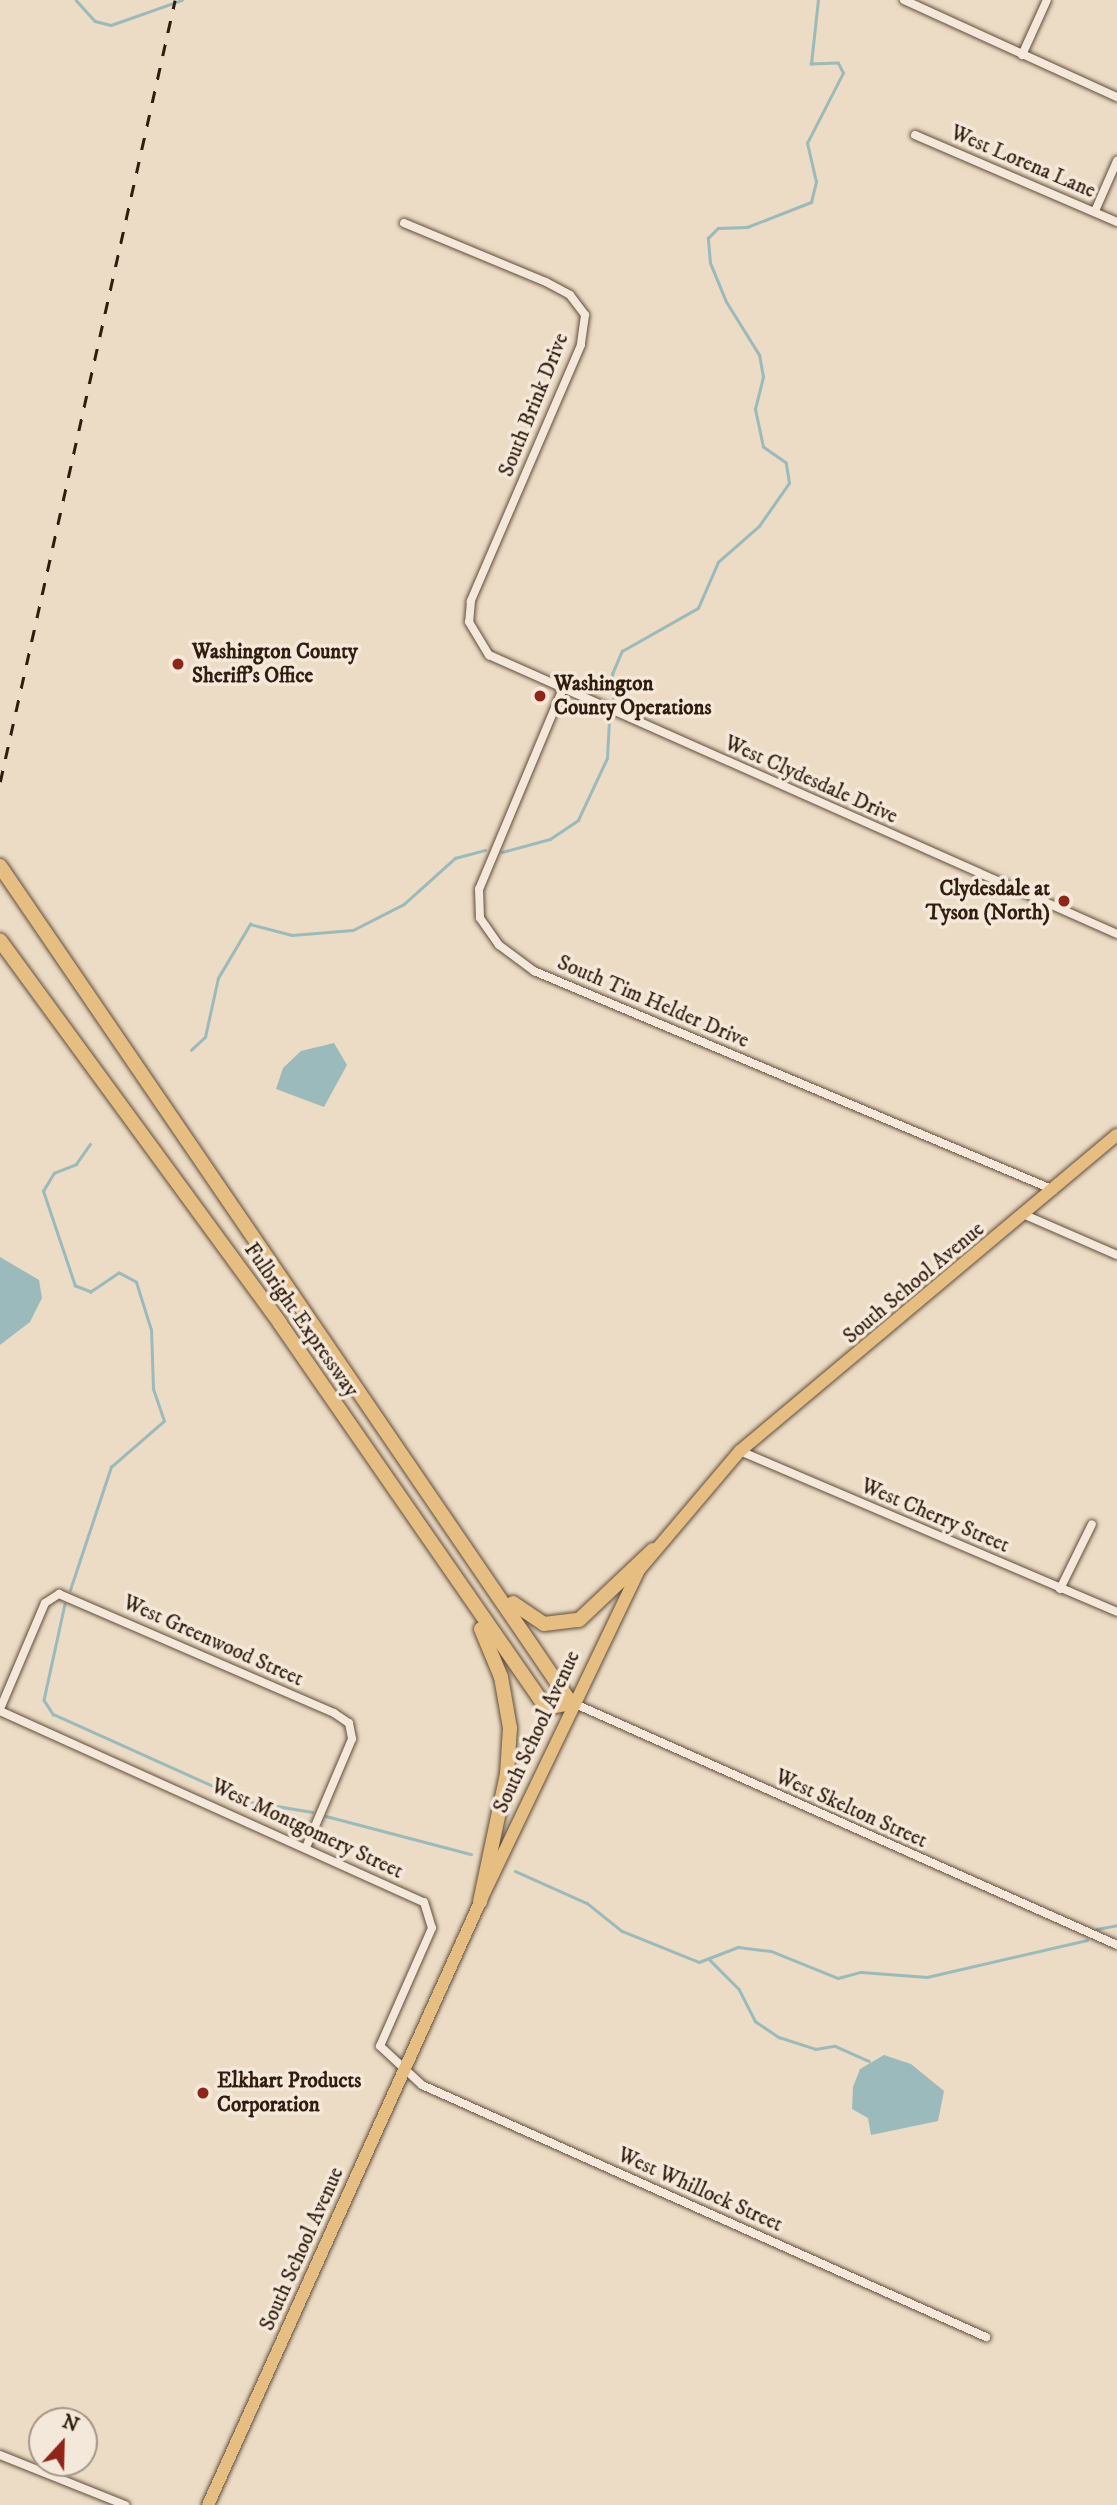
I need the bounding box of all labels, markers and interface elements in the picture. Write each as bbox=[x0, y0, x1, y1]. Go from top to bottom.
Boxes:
street label: West Lorena Lane bbox=[947, 120, 1099, 204]
street label: South Brink Drive bbox=[494, 330, 574, 480]
place label: Washington County Sheriff's Office bbox=[192, 639, 358, 689]
marker: Washington County Sheriff's Office bbox=[170, 656, 186, 672]
place label: Washington County Operations bbox=[554, 671, 712, 721]
marker: Washington County Operations bbox=[532, 688, 548, 704]
street label: West Clydesdale Drive bbox=[721, 730, 901, 830]
place label: Clydesdale at Tyson (North) bbox=[926, 876, 1050, 926]
marker: Clydesdale at Tyson (North) bbox=[1056, 893, 1072, 909]
street label: South Tim Helder Drive bbox=[553, 950, 753, 1054]
street label: South School Avenue bbox=[838, 1217, 990, 1349]
street label: Fulbright Expressway bbox=[238, 1238, 364, 1402]
street label: West Cherry Street bbox=[857, 1473, 1013, 1559]
street label: West Greenwood Street bbox=[119, 1590, 307, 1692]
street label: South School Avenue bbox=[488, 1647, 586, 1817]
street label: West Skelton Street bbox=[771, 1764, 931, 1854]
street label: West Montgomery Street bbox=[207, 1773, 407, 1885]
place label: Elkhart Products Corporation bbox=[217, 2068, 361, 2118]
marker: Elkhart Products Corporation bbox=[195, 2085, 211, 2101]
street label: West Whillock Street bbox=[614, 2142, 786, 2238]
street label: South School Avenue bbox=[255, 2163, 349, 2335]
north arrow bbox=[28, 2407, 98, 2477]
text: N bbox=[59, 2410, 82, 2438]

